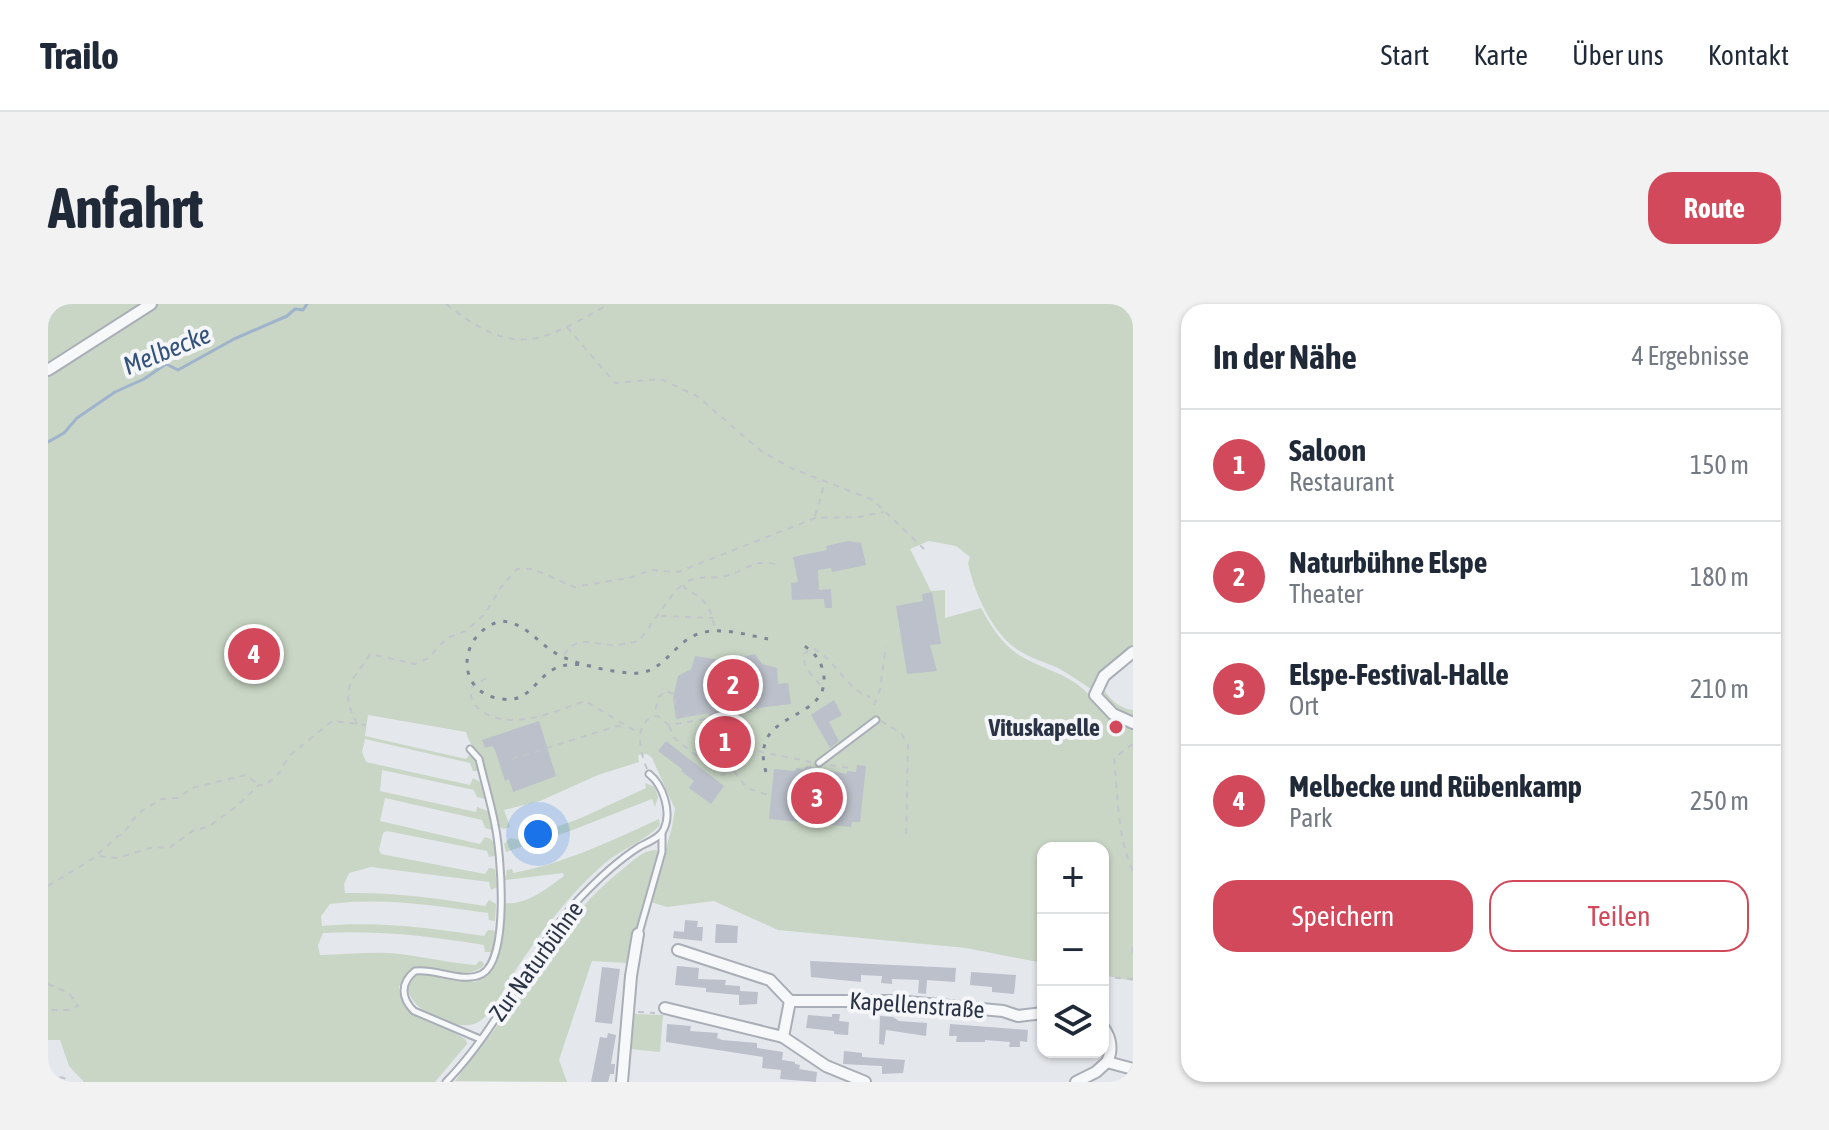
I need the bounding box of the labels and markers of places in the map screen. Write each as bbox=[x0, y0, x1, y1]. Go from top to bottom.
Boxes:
pin: 4 bbox=[228, 624, 280, 684]
pin: 2 bbox=[707, 655, 759, 715]
pin: 1 bbox=[699, 712, 751, 772]
place label: Vituskapelle bbox=[987, 714, 1100, 741]
marker: Vituskapelle bbox=[1107, 718, 1125, 736]
pin: 3 bbox=[791, 768, 843, 828]

